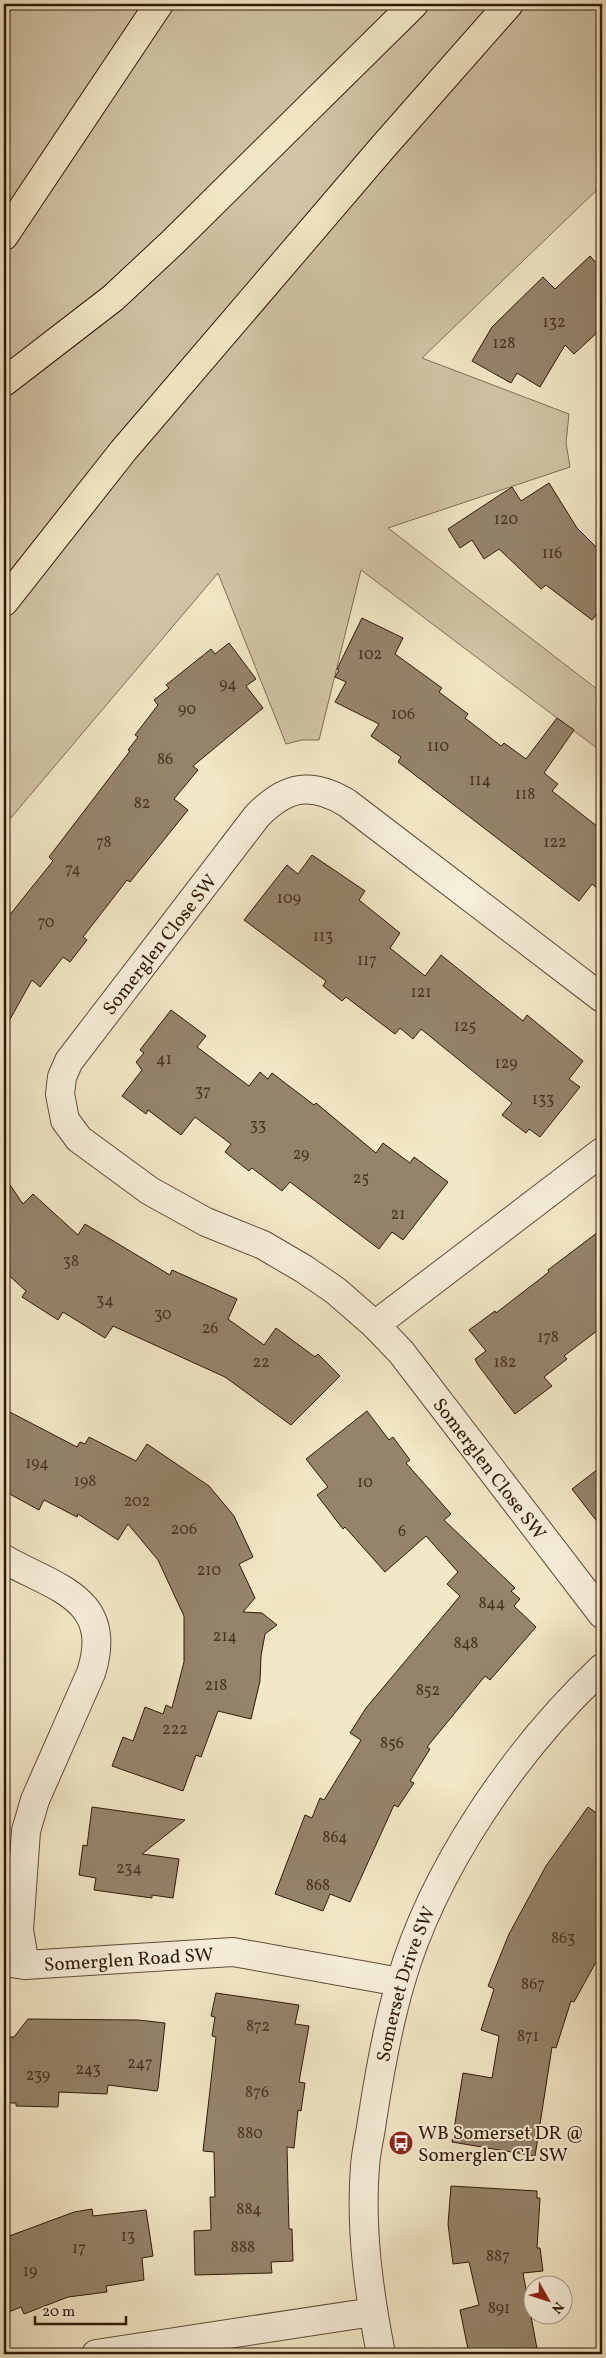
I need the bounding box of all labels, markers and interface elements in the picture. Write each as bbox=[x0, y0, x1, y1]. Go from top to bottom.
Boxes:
house number: 132 bbox=[542, 312, 566, 334]
house number: 128 bbox=[493, 333, 515, 355]
house number: 120 bbox=[494, 509, 518, 531]
house number: 116 bbox=[542, 543, 562, 565]
house number: 102 bbox=[358, 644, 382, 666]
house number: 94 bbox=[219, 674, 237, 696]
house number: 90 bbox=[178, 699, 196, 721]
house number: 106 bbox=[391, 704, 415, 726]
house number: 110 bbox=[427, 736, 449, 758]
house number: 86 bbox=[157, 749, 173, 771]
house number: 114 bbox=[469, 770, 491, 792]
house number: 118 bbox=[515, 784, 535, 806]
house number: 82 bbox=[134, 793, 150, 815]
house number: 78 bbox=[96, 832, 112, 854]
house number: 122 bbox=[543, 832, 567, 854]
house number: 74 bbox=[65, 859, 81, 881]
street label: Somerglen Close SW bbox=[97, 869, 224, 1021]
house number: 109 bbox=[277, 888, 301, 910]
house number: 70 bbox=[38, 912, 54, 934]
house number: 113 bbox=[313, 926, 333, 948]
house number: 117 bbox=[357, 950, 377, 972]
house number: 121 bbox=[410, 982, 432, 1004]
house number: 125 bbox=[454, 1016, 476, 1038]
house number: 41 bbox=[156, 1049, 172, 1071]
house number: 129 bbox=[495, 1053, 517, 1075]
house number: 37 bbox=[195, 1081, 211, 1103]
house number: 133 bbox=[532, 1089, 554, 1111]
house number: 33 bbox=[250, 1115, 266, 1137]
house number: 29 bbox=[293, 1144, 309, 1166]
house number: 25 bbox=[353, 1168, 369, 1190]
house number: 21 bbox=[391, 1204, 405, 1226]
house number: 38 bbox=[63, 1251, 79, 1273]
house number: 34 bbox=[96, 1290, 114, 1312]
house number: 30 bbox=[154, 1304, 172, 1326]
house number: 26 bbox=[202, 1318, 218, 1340]
house number: 178 bbox=[537, 1327, 559, 1349]
house number: 22 bbox=[252, 1352, 270, 1374]
house number: 182 bbox=[494, 1352, 516, 1374]
street label: Somerglen Close SW bbox=[426, 1393, 551, 1546]
house number: 194 bbox=[25, 1453, 49, 1475]
house number: 198 bbox=[74, 1471, 96, 1493]
house number: 10 bbox=[357, 1472, 373, 1494]
house number: 202 bbox=[124, 1491, 150, 1513]
house number: 206 bbox=[171, 1519, 197, 1541]
house number: 6 bbox=[398, 1521, 406, 1543]
house number: 210 bbox=[197, 1560, 221, 1582]
house number: 844 bbox=[479, 1593, 505, 1615]
house number: 214 bbox=[213, 1626, 237, 1648]
house number: 848 bbox=[453, 1633, 479, 1655]
house number: 218 bbox=[205, 1675, 227, 1697]
house number: 852 bbox=[416, 1680, 440, 1702]
house number: 222 bbox=[162, 1719, 188, 1741]
house number: 856 bbox=[380, 1733, 404, 1755]
house number: 864 bbox=[322, 1827, 348, 1849]
house number: 234 bbox=[116, 1858, 142, 1880]
house number: 868 bbox=[306, 1875, 330, 1897]
street label: Somerset Drive SW bbox=[371, 1903, 442, 2064]
house number: 863 bbox=[551, 1928, 575, 1950]
street label: Somerglen Road SW bbox=[43, 1942, 214, 1979]
house number: 867 bbox=[521, 1974, 545, 1996]
house number: 872 bbox=[246, 2016, 270, 2038]
house number: 871 bbox=[517, 2026, 539, 2048]
house number: 247 bbox=[127, 2053, 153, 2075]
house number: 243 bbox=[75, 2059, 101, 2081]
house number: 239 bbox=[26, 2065, 50, 2087]
house number: 876 bbox=[245, 2082, 269, 2104]
place label: WB Somerset DR @ Somerglen CL SW bbox=[418, 2121, 584, 2169]
house number: 880 bbox=[237, 2123, 263, 2145]
bus stop icon: WB Somerset DR @ Somerglen CL SW bbox=[388, 2130, 414, 2156]
house number: 884 bbox=[236, 2199, 262, 2221]
house number: 13 bbox=[121, 2226, 135, 2248]
house number: 888 bbox=[231, 2237, 255, 2259]
house number: 17 bbox=[72, 2238, 86, 2260]
house number: 887 bbox=[486, 2246, 510, 2268]
house number: 19 bbox=[23, 2261, 37, 2283]
north arrow bbox=[524, 2276, 574, 2326]
scale bar bbox=[35, 2293, 126, 2325]
text: N bbox=[546, 2297, 568, 2317]
house number: 891 bbox=[488, 2298, 510, 2320]
text: 20 m bbox=[42, 2302, 75, 2323]

